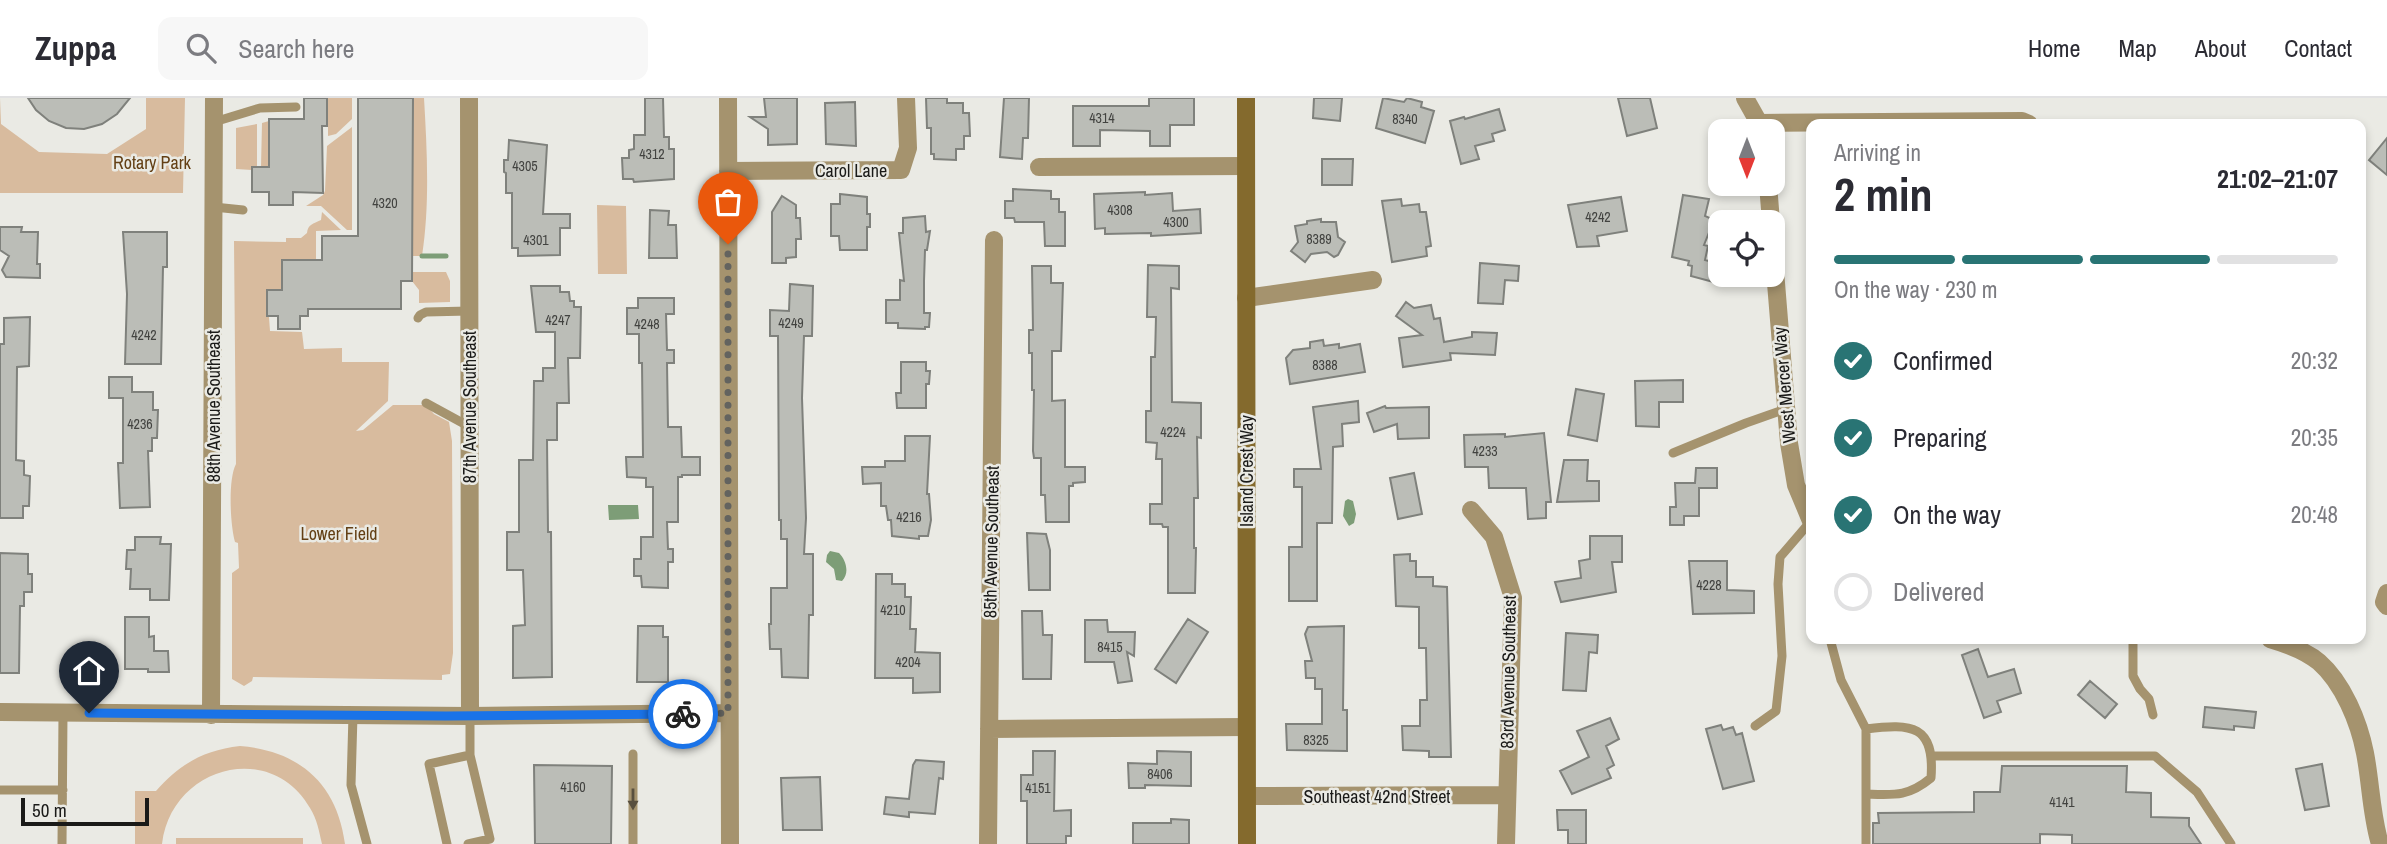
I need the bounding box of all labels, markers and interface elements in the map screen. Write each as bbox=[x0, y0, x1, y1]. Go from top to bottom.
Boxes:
search box bbox=[158, 17, 648, 80]
text: Zuppa bbox=[35, 26, 116, 70]
icon: search bbox=[182, 29, 220, 67]
text: Search here bbox=[238, 31, 354, 66]
text: Home bbox=[2028, 32, 2080, 64]
text: Map bbox=[2118, 32, 2157, 64]
text: About bbox=[2195, 32, 2246, 64]
text: Contact bbox=[2284, 32, 2352, 64]
house number: 4314 bbox=[1089, 109, 1115, 127]
house number: 8340 bbox=[1392, 110, 1418, 128]
north arrow bbox=[1708, 119, 1785, 196]
map controls bbox=[1708, 119, 1785, 287]
text: Arriving in bbox=[1834, 137, 1921, 168]
house number: 4312 bbox=[639, 145, 665, 163]
park label: Rotary Park bbox=[113, 150, 192, 175]
house number: 4305 bbox=[512, 157, 538, 175]
street label: Carol Lane bbox=[815, 158, 887, 183]
text: 21:02–21:07 bbox=[2217, 161, 2338, 196]
text: 2 min bbox=[1834, 163, 1933, 225]
pin bbox=[698, 172, 758, 244]
icon: bag bbox=[709, 183, 747, 221]
house number: 4320 bbox=[372, 194, 398, 212]
house number: 4308 bbox=[1107, 201, 1133, 219]
house number: 4242 bbox=[1585, 208, 1611, 226]
button: locate bbox=[1708, 210, 1785, 287]
house number: 4300 bbox=[1163, 213, 1189, 231]
house number: 8389 bbox=[1306, 230, 1332, 248]
house number: 4301 bbox=[523, 231, 549, 249]
text: On the way · 230 m bbox=[1834, 274, 1998, 305]
house number: 4247 bbox=[545, 311, 571, 329]
house number: 4249 bbox=[778, 314, 804, 332]
house number: 4248 bbox=[634, 315, 660, 333]
street label: West Mercer Way bbox=[1766, 325, 1802, 444]
house number: 4242 bbox=[131, 326, 157, 344]
street label: 88th Avenue Southeast bbox=[201, 330, 226, 482]
street label: 87th Avenue Southeast bbox=[457, 331, 482, 483]
icon: check bbox=[1834, 342, 1872, 380]
text: Confirmed bbox=[1893, 343, 1993, 378]
text: 20:32 bbox=[2291, 345, 2338, 376]
house number: 8388 bbox=[1312, 356, 1338, 374]
street label: Island Crest Way bbox=[1234, 414, 1259, 527]
house number: 4236 bbox=[127, 415, 153, 433]
icon: check bbox=[1834, 419, 1872, 457]
text: Preparing bbox=[1893, 420, 1987, 455]
text: 20:35 bbox=[2291, 422, 2338, 453]
house number: 4224 bbox=[1160, 423, 1186, 441]
house number: 4233 bbox=[1472, 442, 1498, 460]
street label: 85th Avenue Southeast bbox=[977, 466, 1005, 618]
icon: check bbox=[1834, 496, 1872, 534]
text: On the way bbox=[1893, 497, 2001, 532]
text: 20:48 bbox=[2291, 499, 2338, 530]
house number: 4216 bbox=[896, 508, 922, 526]
park label: Lower Field bbox=[300, 521, 378, 546]
text: Delivered bbox=[1893, 574, 1984, 609]
house number: 4228 bbox=[1696, 576, 1722, 594]
street label: 83rd Avenue Southeast bbox=[1494, 595, 1522, 749]
house number: 4210 bbox=[880, 601, 906, 619]
house number: 8415 bbox=[1097, 638, 1123, 656]
pin bbox=[59, 641, 119, 713]
icon: home bbox=[70, 652, 108, 690]
house number: 4204 bbox=[895, 653, 921, 671]
courier bbox=[648, 679, 718, 749]
icon: bike bbox=[664, 695, 702, 733]
house number: 8325 bbox=[1303, 731, 1329, 749]
house number: 8406 bbox=[1147, 765, 1173, 783]
house number: 4160 bbox=[560, 778, 586, 796]
house number: 4151 bbox=[1025, 779, 1051, 797]
street label: Southeast 42nd Street bbox=[1304, 784, 1450, 809]
one-way arrow bbox=[627, 788, 639, 810]
house number: 4141 bbox=[2049, 793, 2075, 811]
scale bar bbox=[21, 795, 149, 827]
text: 50 m bbox=[32, 797, 67, 823]

